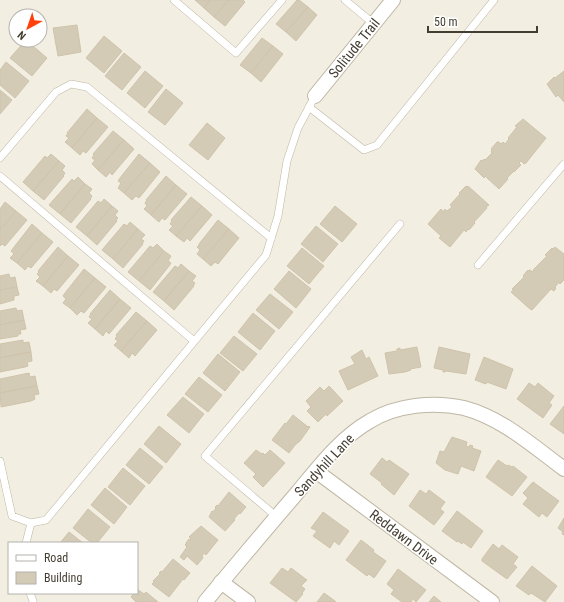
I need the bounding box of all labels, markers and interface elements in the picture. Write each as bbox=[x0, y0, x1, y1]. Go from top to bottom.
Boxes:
north arrow bbox=[8, 8, 48, 48]
scale bar bbox=[428, 8, 537, 34]
street label: Solitude Trail bbox=[325, 15, 383, 81]
text: 50 m bbox=[434, 15, 458, 29]
text: N bbox=[15, 28, 29, 42]
street label: Sandyhill Lane bbox=[291, 430, 357, 500]
street label: Reddawn Drive bbox=[367, 506, 442, 568]
legend bbox=[8, 542, 138, 594]
text: Road bbox=[44, 551, 68, 565]
text: Building bbox=[44, 571, 82, 585]

